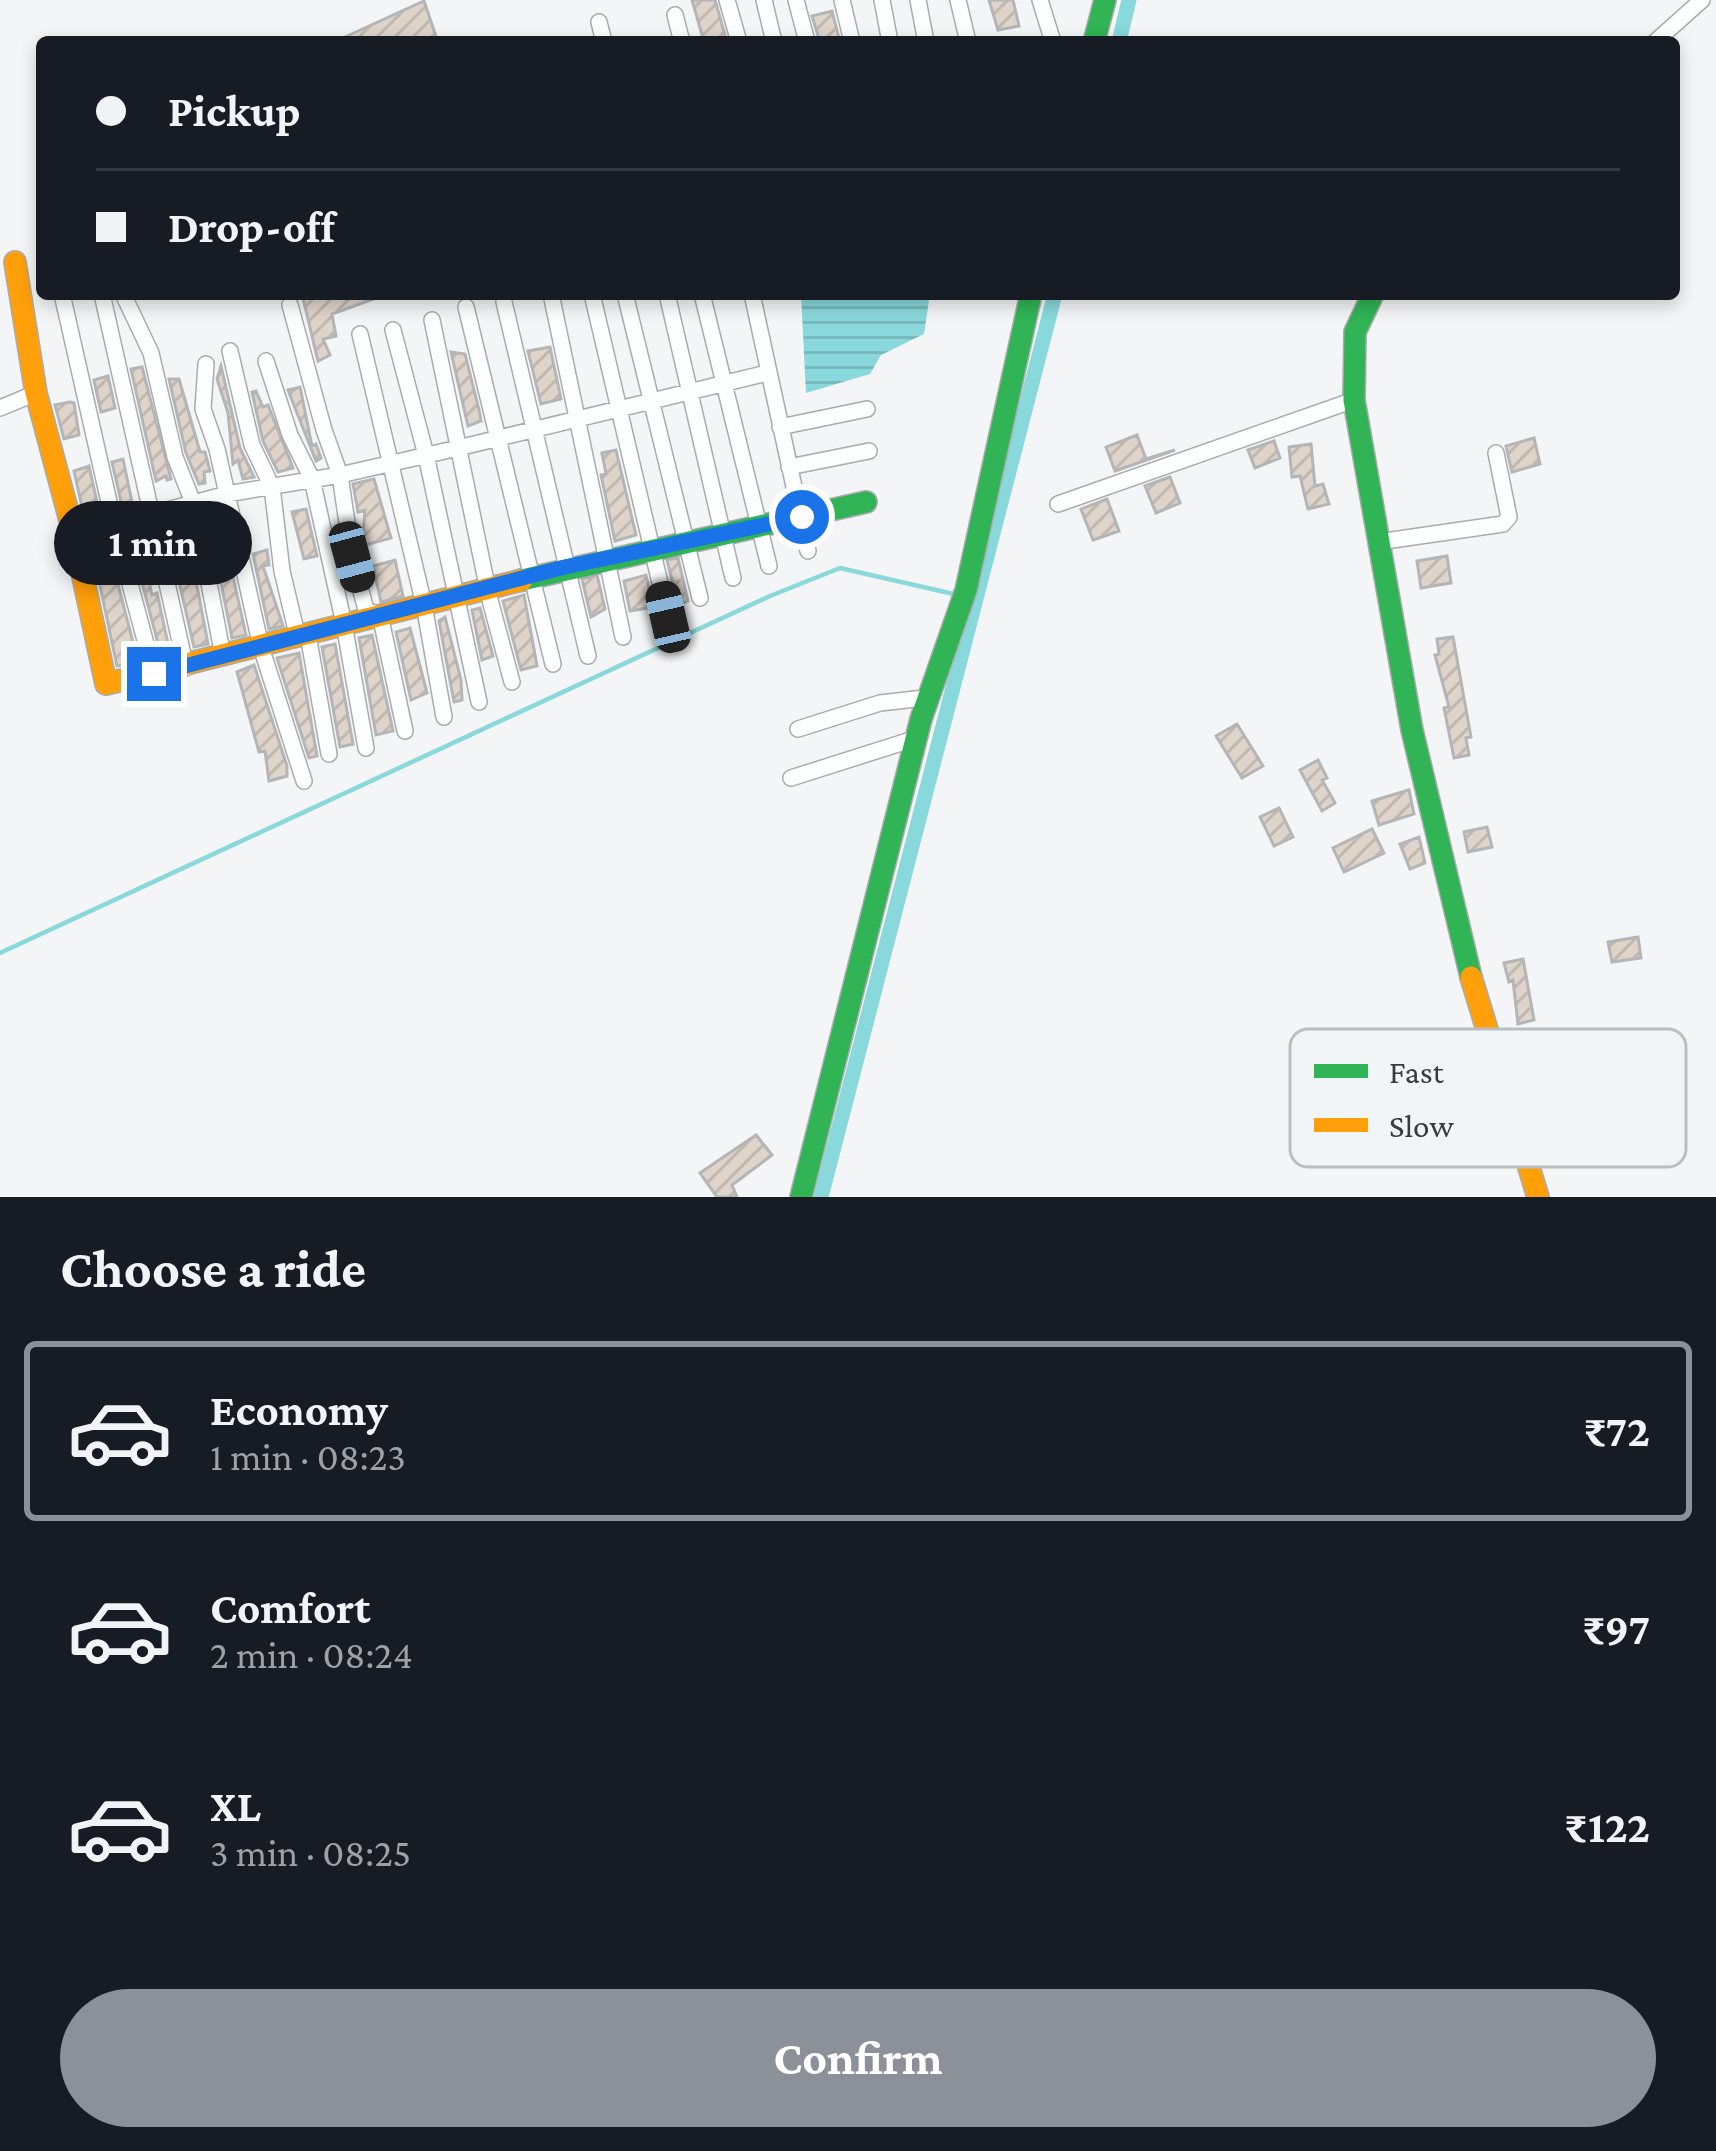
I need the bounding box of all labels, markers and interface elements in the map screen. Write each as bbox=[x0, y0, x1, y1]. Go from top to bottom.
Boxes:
text: Pickup bbox=[168, 86, 301, 136]
text: Drop-off bbox=[168, 202, 335, 252]
route start bbox=[775, 490, 829, 544]
callout: 1 min bbox=[55, 500, 253, 584]
car bbox=[325, 518, 379, 596]
text: 1 min bbox=[109, 521, 197, 564]
car bbox=[642, 578, 694, 656]
route end bbox=[127, 647, 181, 701]
legend bbox=[1290, 1029, 1686, 1167]
text: Fast bbox=[1389, 1053, 1445, 1090]
text: Slow bbox=[1389, 1107, 1454, 1144]
text: Choose a ride bbox=[60, 1239, 366, 1299]
icon: car bbox=[66, 1377, 174, 1485]
text: Economy bbox=[210, 1385, 388, 1435]
text: ₹72 bbox=[1583, 1406, 1650, 1456]
text: 1 min · 08:23 bbox=[210, 1435, 406, 1478]
icon: car bbox=[66, 1575, 174, 1683]
text: Comfort bbox=[210, 1583, 371, 1633]
text: ₹97 bbox=[1582, 1604, 1650, 1654]
text: 2 min · 08:24 bbox=[210, 1633, 413, 1676]
icon: car bbox=[66, 1773, 174, 1881]
text: XL bbox=[210, 1781, 261, 1831]
text: ₹122 bbox=[1564, 1802, 1650, 1852]
text: 3 min · 08:25 bbox=[210, 1831, 411, 1874]
button: Confirm bbox=[60, 1989, 1656, 2127]

